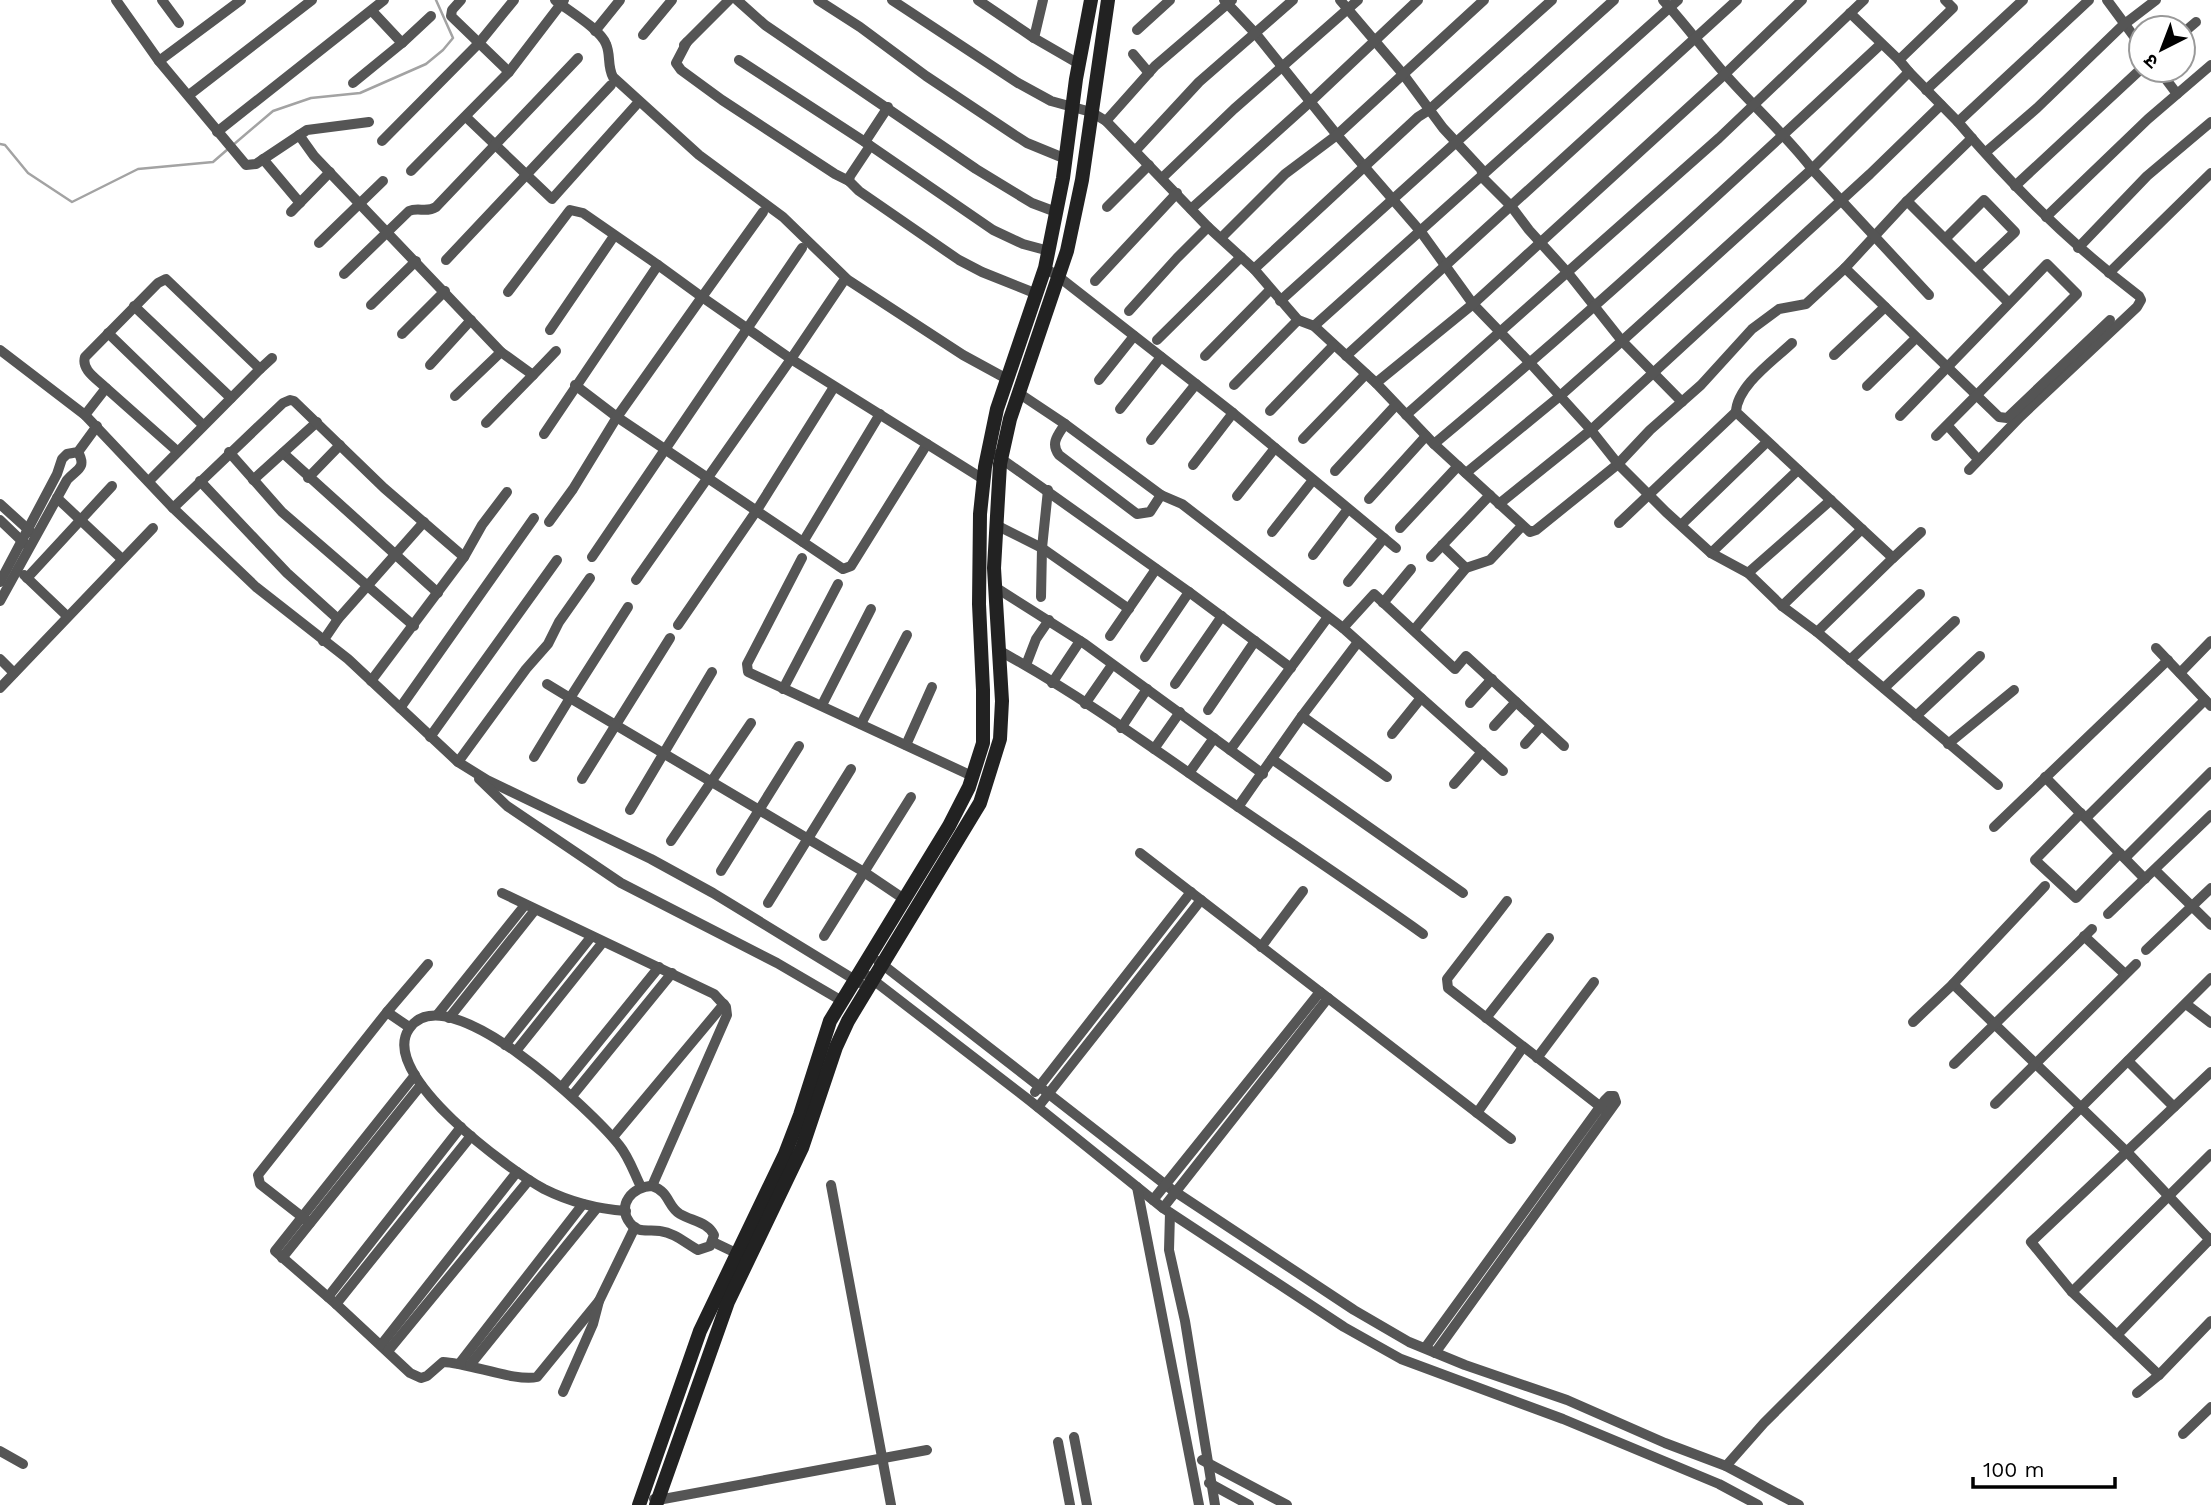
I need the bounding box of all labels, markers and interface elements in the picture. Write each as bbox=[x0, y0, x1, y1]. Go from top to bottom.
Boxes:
north arrow bbox=[2127, 14, 2197, 84]
text: उ bbox=[2138, 48, 2163, 74]
scale bar bbox=[1973, 1446, 2115, 1490]
text: 100 m bbox=[1983, 1457, 2045, 1482]

